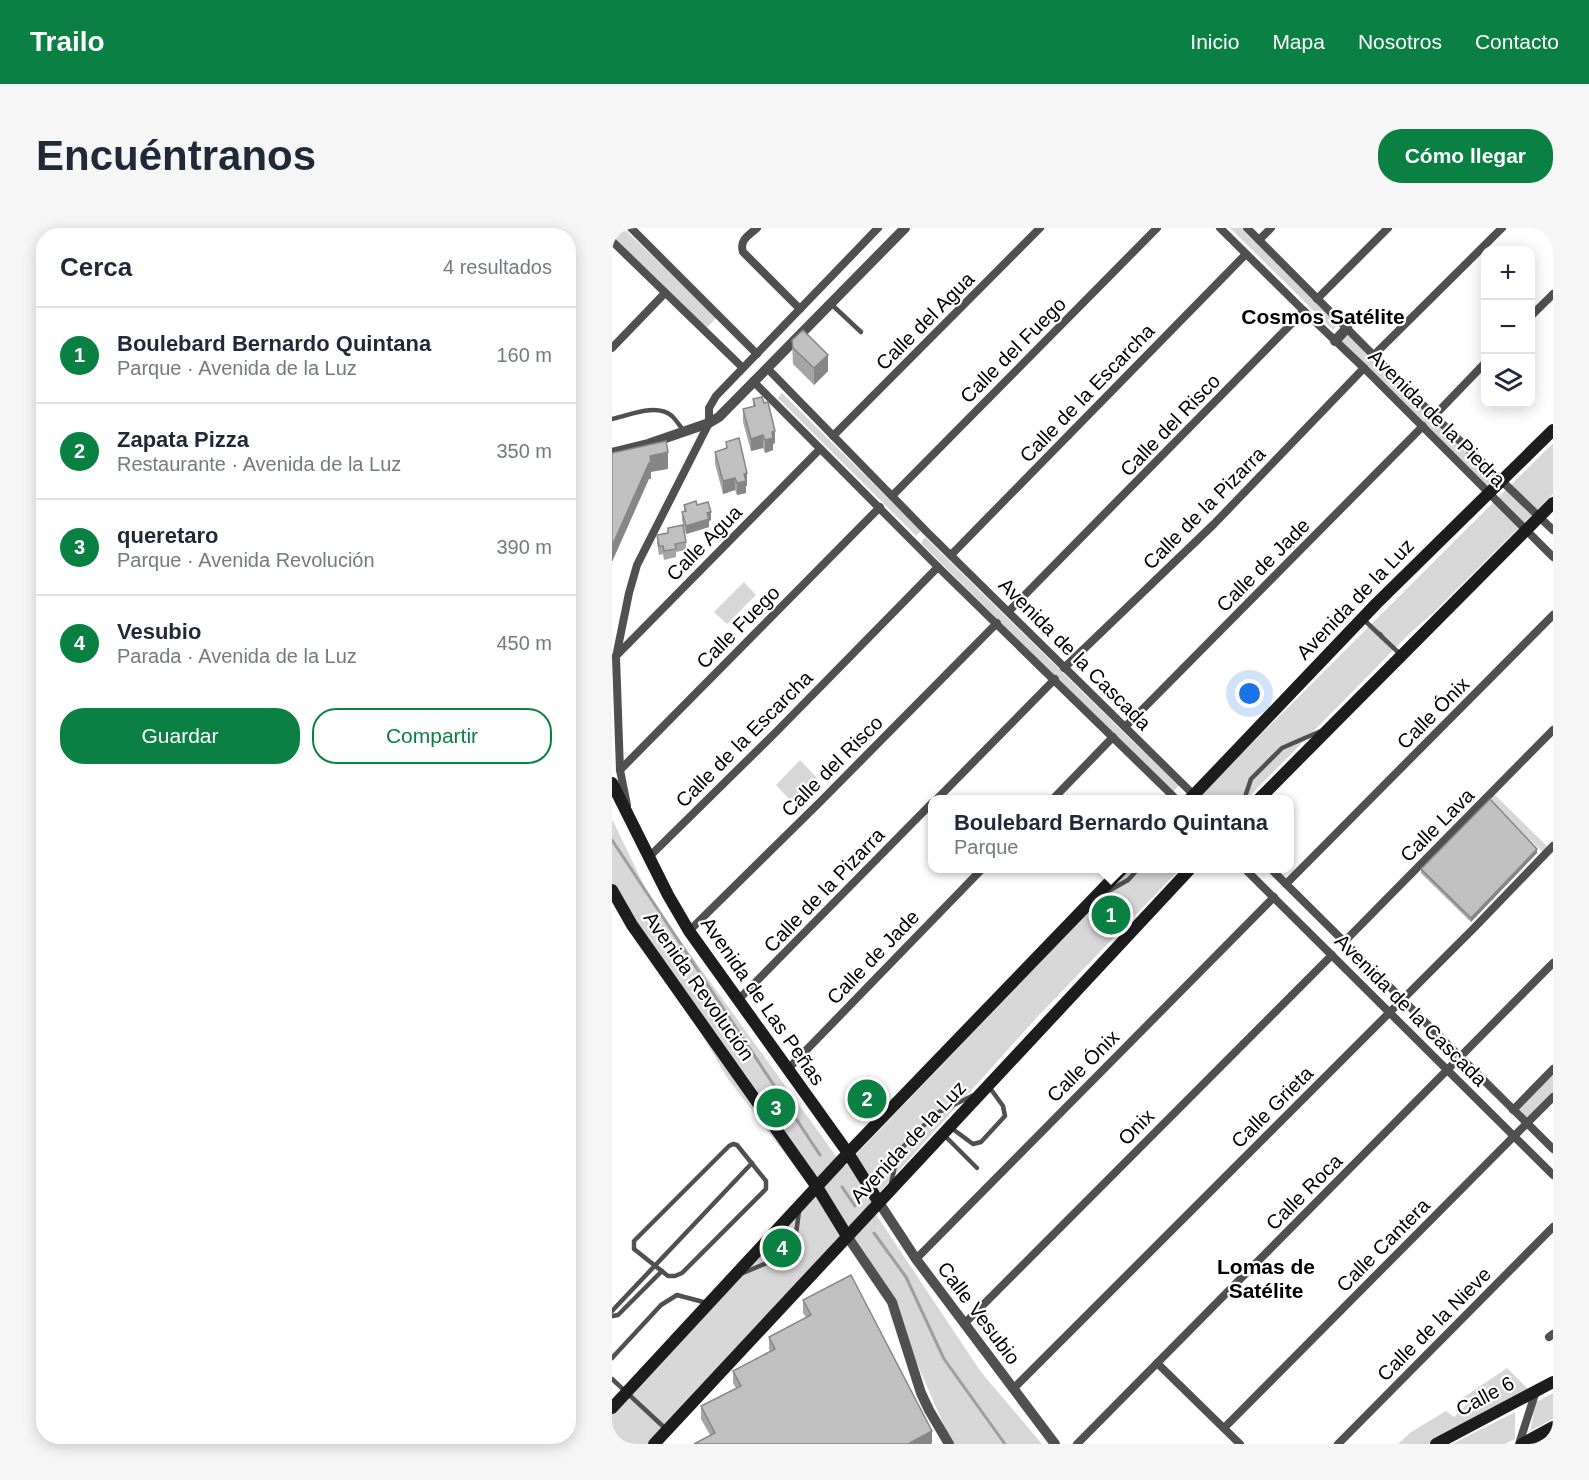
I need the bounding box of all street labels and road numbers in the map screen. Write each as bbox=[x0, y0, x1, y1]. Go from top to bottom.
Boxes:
street label: Calle del Agua bbox=[872, 267, 979, 374]
street label: Calle del Fuego bbox=[956, 293, 1070, 407]
street label: Calle de la Escarcha bbox=[1015, 319, 1159, 467]
street label: Avenida de la Piedra bbox=[1364, 345, 1511, 492]
street label: Calle del Risco bbox=[1116, 369, 1224, 481]
street label: Calle de la Pizarra bbox=[1138, 442, 1270, 574]
street label: Calle Agua bbox=[662, 500, 747, 585]
street label: Calle de Jade bbox=[1212, 514, 1314, 616]
street label: Avenida de la Luz bbox=[1292, 534, 1418, 664]
street label: Avenida de la Cascada bbox=[995, 574, 1156, 735]
street label: Calle Fuego bbox=[692, 581, 784, 673]
street label: Calle de la Escarcha bbox=[671, 666, 817, 812]
street label: Calle Ónix bbox=[1393, 673, 1473, 753]
street label: Calle del Risco bbox=[777, 711, 887, 821]
street label: Calle Lava bbox=[1396, 783, 1479, 866]
street label: Calle de la Pizarra bbox=[759, 823, 889, 956]
street label: Calle de Jade bbox=[823, 905, 923, 1009]
street label: Avenida Revolución bbox=[639, 907, 759, 1065]
street label: Avenida de Las Peñas bbox=[697, 913, 829, 1089]
street label: Avenida de la Cascada bbox=[1331, 930, 1492, 1091]
street label: Calle Ónix bbox=[1043, 1026, 1123, 1106]
street label: Calle Grieta bbox=[1227, 1061, 1318, 1152]
street label: Avenida de la Luz bbox=[846, 1076, 970, 1208]
street label: Onix bbox=[1114, 1105, 1158, 1149]
street label: Calle Roca bbox=[1262, 1149, 1347, 1234]
street label: Calle Cantera bbox=[1332, 1193, 1435, 1296]
street label: Calle Vesubio bbox=[933, 1258, 1025, 1368]
street label: Calle de la Nieve bbox=[1373, 1263, 1495, 1385]
street label: Calle 6 bbox=[1452, 1372, 1518, 1420]

